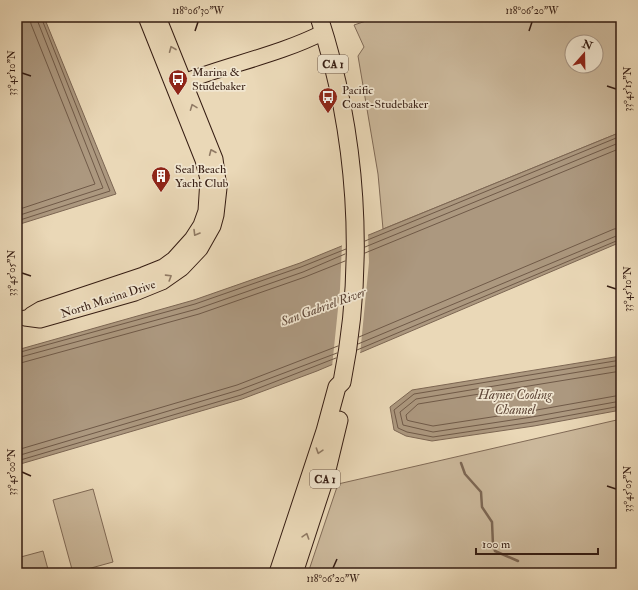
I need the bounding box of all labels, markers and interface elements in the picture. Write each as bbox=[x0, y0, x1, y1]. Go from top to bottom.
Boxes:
text: 118°06'30"W bbox=[172, 5, 225, 17]
text: 118°06'20"W bbox=[506, 5, 559, 17]
north arrow bbox=[564, 34, 604, 74]
text: N bbox=[579, 37, 595, 53]
one-way arrow bbox=[168, 46, 176, 53]
text: 33°45'10"N bbox=[6, 50, 18, 96]
road number: CA 1 bbox=[318, 55, 348, 73]
place label: Marina & Studebaker bbox=[192, 65, 246, 94]
text: 33°45'15"N bbox=[622, 67, 634, 111]
bus stop icon: Marina & Studebaker bbox=[167, 68, 189, 96]
place label: Pacific Coast-Studebaker bbox=[342, 83, 429, 112]
bus stop icon: Pacific Coast-Studebaker bbox=[317, 86, 339, 114]
one-way arrow bbox=[190, 103, 198, 110]
one-way arrow bbox=[209, 149, 217, 156]
place label: Seal Beach Yacht Club bbox=[175, 162, 229, 191]
building icon: Seal Beach Yacht Club bbox=[150, 165, 172, 193]
one-way arrow bbox=[193, 229, 200, 236]
text: 33°45'05"N bbox=[6, 250, 18, 296]
text: 33°45'10"N bbox=[622, 266, 634, 312]
one-way arrow bbox=[165, 275, 172, 282]
street label: North Marina Drive bbox=[59, 277, 157, 322]
water label: San Gabriel River bbox=[278, 284, 369, 330]
water label: Haynes Cooling Channel bbox=[477, 387, 553, 418]
one-way arrow bbox=[315, 447, 323, 454]
text: 33°45'00"N bbox=[6, 448, 18, 496]
text: 33°45'05"N bbox=[622, 466, 634, 512]
road number: CA 1 bbox=[310, 470, 340, 488]
scale bar bbox=[476, 530, 598, 556]
one-way arrow bbox=[302, 533, 310, 540]
text: 100 m bbox=[482, 537, 511, 552]
text: 118°06'20"W bbox=[307, 573, 360, 585]

